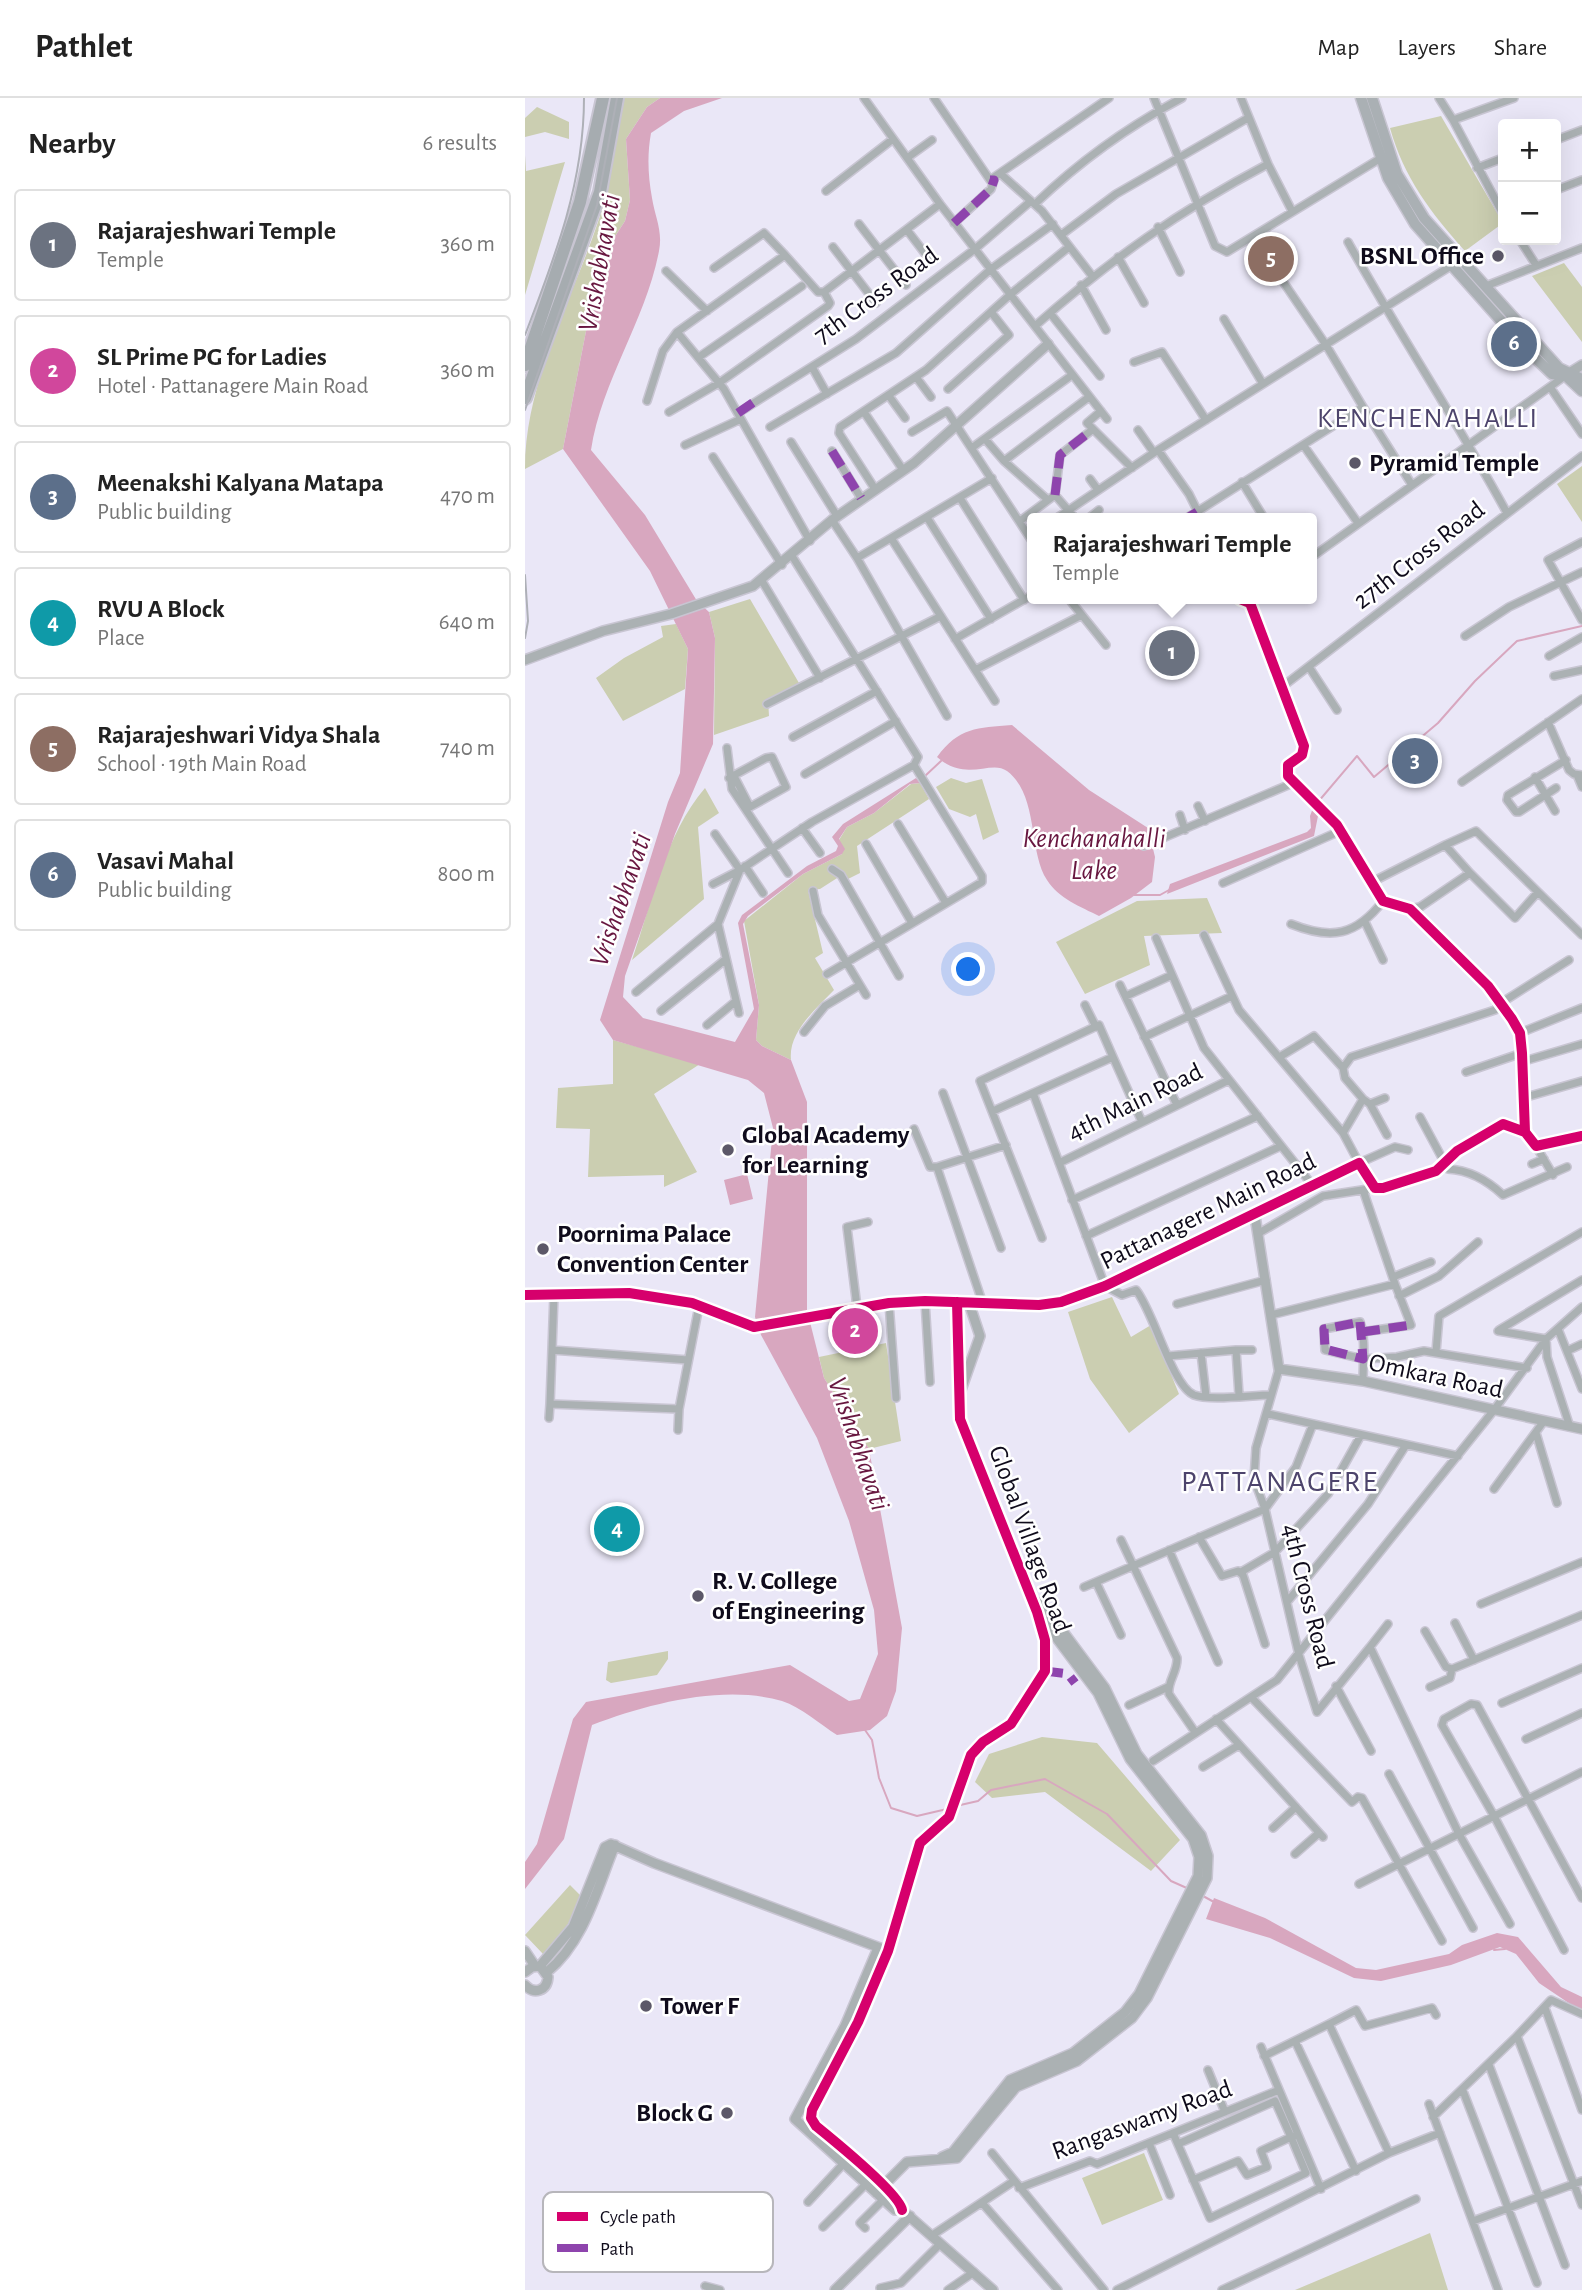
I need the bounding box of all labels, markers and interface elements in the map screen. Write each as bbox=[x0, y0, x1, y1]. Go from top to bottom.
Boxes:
text: Pathlet bbox=[35, 31, 133, 64]
text: Map bbox=[1317, 36, 1359, 60]
text: Layers bbox=[1397, 36, 1456, 60]
text: Share bbox=[1494, 36, 1547, 60]
map controls bbox=[1498, 119, 1561, 245]
button: + bbox=[1498, 119, 1561, 182]
text: Nearby bbox=[28, 129, 116, 159]
text: 6 results bbox=[423, 132, 497, 155]
button: − bbox=[1498, 182, 1561, 245]
water label: Vrishabhavati bbox=[574, 192, 626, 334]
text: Rajarajeshwari Temple bbox=[97, 218, 336, 244]
text: 1 bbox=[49, 233, 57, 256]
text: 360 m bbox=[440, 233, 495, 256]
pin: 5 bbox=[1248, 233, 1294, 285]
street label: 7th Cross Road bbox=[809, 241, 943, 349]
place label: BSNL Office bbox=[1360, 243, 1484, 269]
marker: BSNL Office bbox=[1490, 248, 1506, 264]
text: Temple bbox=[97, 249, 164, 272]
pin: 6 bbox=[1491, 318, 1537, 370]
text: SL Prime PG for Ladies bbox=[97, 344, 327, 370]
text: 2 bbox=[48, 359, 58, 382]
text: 360 m bbox=[440, 359, 495, 382]
text: Hotel · Pattanagere Main Road bbox=[97, 375, 368, 398]
district label: KENCHENAHALLI bbox=[1317, 405, 1539, 433]
place label: Pyramid Temple bbox=[1369, 450, 1539, 476]
marker: Pyramid Temple bbox=[1347, 455, 1363, 471]
text: Meenakshi Kalyana Matapa bbox=[97, 470, 384, 496]
text: 3 bbox=[48, 485, 58, 508]
text: 470 m bbox=[440, 485, 495, 508]
street label: 27th Cross Road bbox=[1349, 496, 1489, 614]
text: Public building bbox=[97, 501, 231, 524]
popup bbox=[1027, 513, 1317, 604]
text: Rajarajeshwari Temple bbox=[1053, 531, 1291, 557]
text: Temple bbox=[1053, 562, 1119, 585]
text: RVU A Block bbox=[97, 596, 225, 622]
text: 4 bbox=[47, 611, 59, 634]
text: 640 m bbox=[439, 611, 495, 634]
text: Place bbox=[97, 627, 145, 650]
pin: 1 bbox=[1149, 627, 1195, 679]
text: Rajarajeshwari Vidya Shala bbox=[97, 722, 381, 748]
pin: 3 bbox=[1392, 735, 1438, 787]
text: 5 bbox=[48, 737, 58, 760]
text: 740 m bbox=[440, 737, 495, 760]
text: School · 19th Main Road bbox=[97, 753, 307, 776]
water label: Kenchanahalli Lake bbox=[1022, 825, 1166, 885]
water label: Vrishabhavati bbox=[585, 830, 657, 970]
text: Vasavi Mahal bbox=[97, 848, 234, 874]
text: 6 bbox=[47, 863, 59, 886]
text: 800 m bbox=[438, 863, 495, 886]
text: Public building bbox=[97, 879, 231, 902]
your location bbox=[951, 952, 985, 986]
street label: 4th Main Road bbox=[1063, 1058, 1207, 1146]
place label: Global Academy for Learning bbox=[742, 1122, 910, 1178]
marker: Global Academy for Learning bbox=[720, 1142, 736, 1158]
street label: Pattanagere Main Road bbox=[1096, 1148, 1320, 1274]
place label: Poornima Palace Convention Center bbox=[557, 1221, 748, 1277]
marker: Poornima Palace Convention Center bbox=[535, 1241, 551, 1257]
pin: 2 bbox=[832, 1305, 878, 1357]
street label: Omkara Road bbox=[1367, 1349, 1505, 1403]
water label: Vrishabhavati bbox=[822, 1374, 894, 1514]
street label: Global Village Road bbox=[984, 1442, 1076, 1636]
district label: PATTANAGERE bbox=[1181, 1467, 1379, 1497]
pin: 4 bbox=[594, 1503, 640, 1555]
street label: 4th Cross Road bbox=[1277, 1521, 1339, 1671]
place label: R. V. College of Engineering bbox=[712, 1568, 865, 1624]
marker: R. V. College of Engineering bbox=[690, 1588, 706, 1604]
place label: Tower F bbox=[660, 1993, 740, 2019]
marker: Tower F bbox=[638, 1998, 654, 2014]
street label: Rangaswamy Road bbox=[1049, 2075, 1235, 2165]
place label: Block G bbox=[636, 2100, 713, 2126]
marker: Block G bbox=[719, 2105, 735, 2121]
legend bbox=[543, 2192, 773, 2272]
text: Cycle path bbox=[600, 2208, 676, 2227]
text: Path bbox=[600, 2240, 634, 2259]

